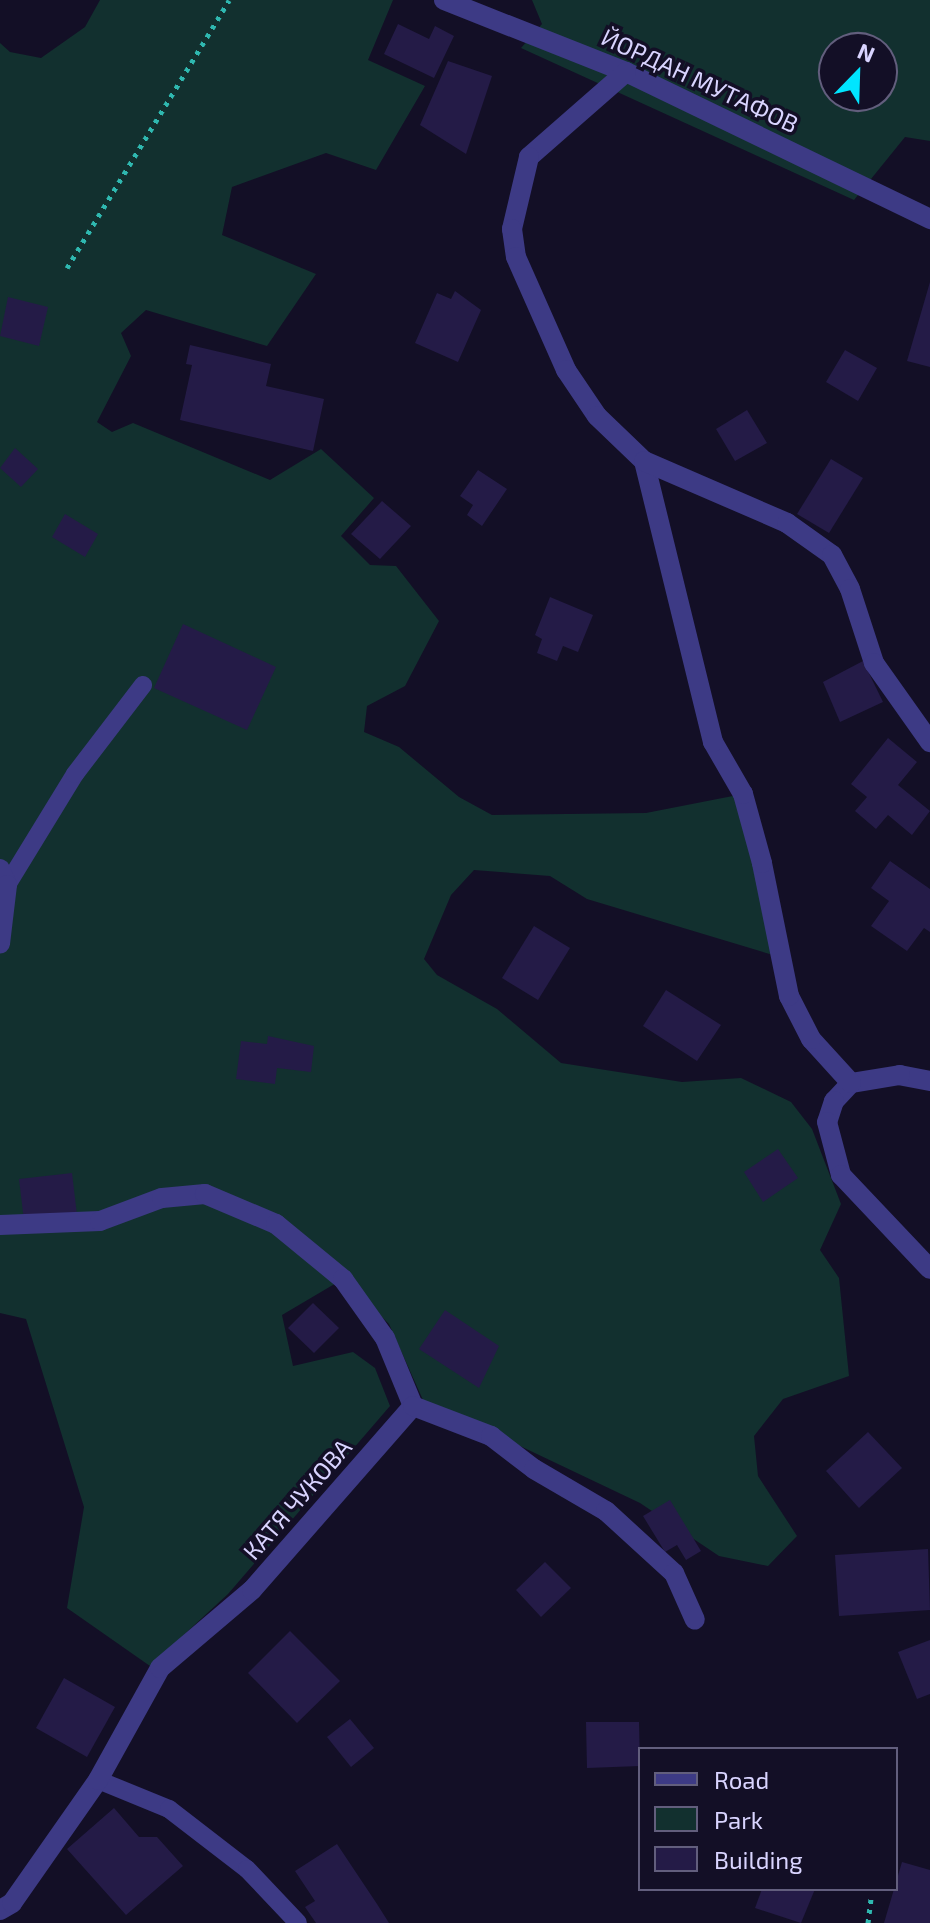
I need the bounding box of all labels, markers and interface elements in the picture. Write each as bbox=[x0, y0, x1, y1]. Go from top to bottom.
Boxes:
street label: ЙОРДАН МУТАФОВ bbox=[597, 22, 803, 138]
north arrow bbox=[818, 32, 898, 112]
text: N bbox=[854, 37, 879, 67]
street label: КАТЯ ЧУКОВА bbox=[237, 1433, 357, 1565]
legend bbox=[638, 1747, 898, 1891]
text: Road bbox=[714, 1765, 769, 1794]
text: Park bbox=[714, 1805, 763, 1834]
text: Building bbox=[714, 1845, 803, 1874]

